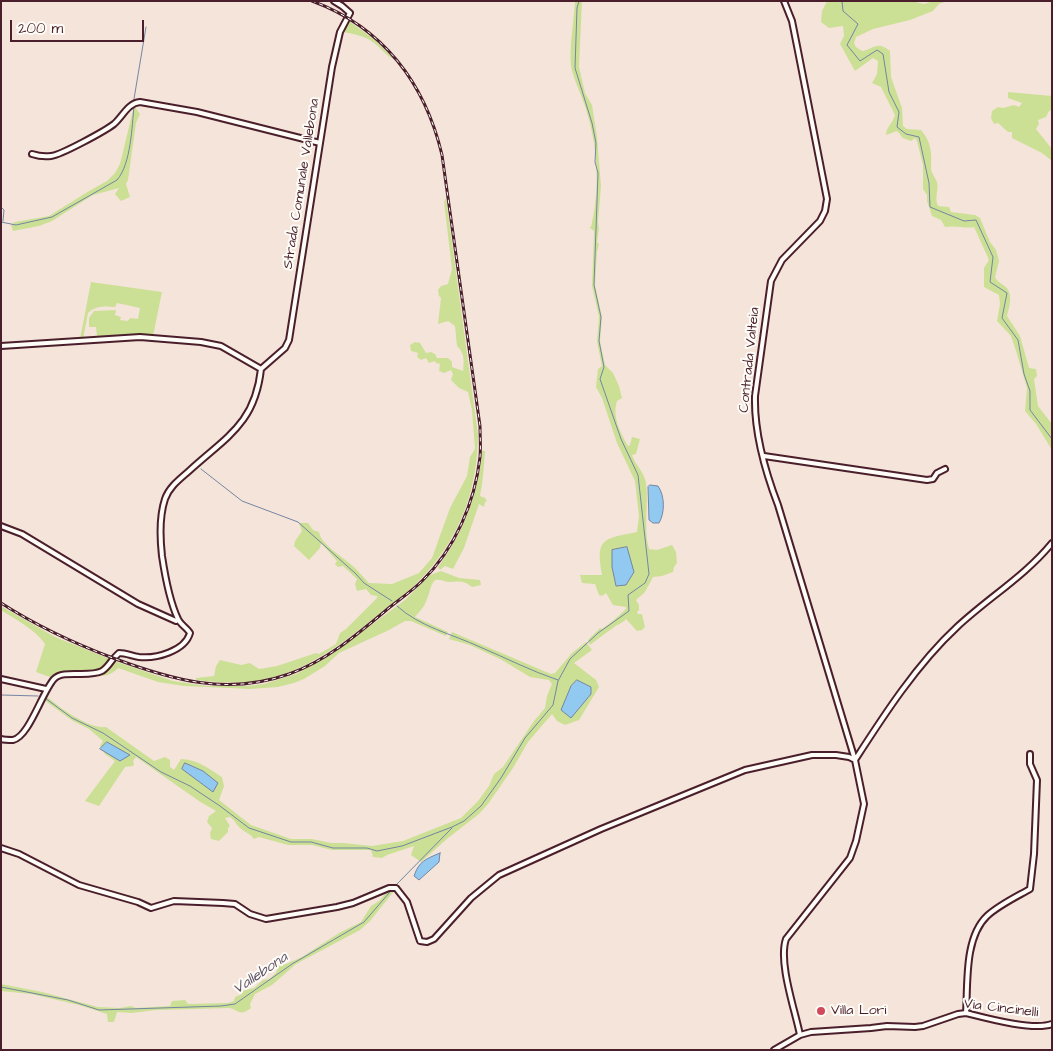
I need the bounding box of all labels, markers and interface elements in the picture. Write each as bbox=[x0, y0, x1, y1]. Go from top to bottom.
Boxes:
scale bar bbox=[12, 10, 146, 42]
text: 200 m bbox=[18, 18, 63, 39]
street label: Strada Comunale Vallebona bbox=[280, 98, 324, 270]
street label: Contrada Valteia bbox=[736, 307, 764, 413]
water label: Vallebona bbox=[230, 949, 292, 999]
street label: Via Cincinelli bbox=[963, 996, 1039, 1022]
place label: Villa Lori bbox=[831, 1003, 886, 1019]
marker: Villa Lori bbox=[815, 1005, 827, 1017]

